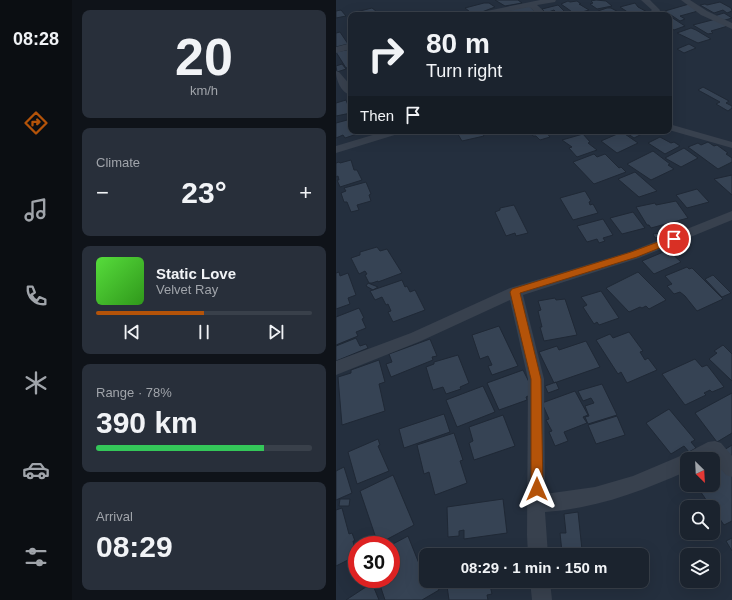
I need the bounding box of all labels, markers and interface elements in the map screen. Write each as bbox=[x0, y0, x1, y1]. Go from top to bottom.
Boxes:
text: 20 bbox=[175, 28, 233, 86]
icon: right bbox=[360, 28, 412, 80]
text: 80 m bbox=[426, 28, 490, 59]
text: 08:28 bbox=[13, 29, 59, 49]
text: Turn right bbox=[426, 61, 502, 81]
text: km/h bbox=[190, 83, 218, 98]
icon: arrive bbox=[402, 104, 424, 126]
text: Then bbox=[360, 107, 394, 124]
icon: directions bbox=[22, 109, 50, 137]
text: Climate bbox=[96, 155, 140, 170]
text: 23° bbox=[181, 176, 227, 209]
text: − bbox=[96, 180, 109, 205]
text: + bbox=[299, 180, 312, 205]
icon: music bbox=[22, 196, 50, 224]
pin bbox=[657, 222, 691, 256]
icon: arrive bbox=[663, 228, 685, 250]
text: Static Love bbox=[156, 265, 236, 282]
icon: phone bbox=[22, 282, 50, 310]
text: Velvet Ray bbox=[156, 282, 218, 297]
icon: previous bbox=[121, 321, 143, 343]
icon: pause bbox=[193, 321, 215, 343]
icon: next bbox=[265, 321, 287, 343]
icon: climate bbox=[22, 369, 50, 397]
text: Range · 78% bbox=[96, 385, 172, 400]
text: 390 km bbox=[96, 406, 198, 439]
north arrow bbox=[680, 452, 720, 492]
map controls bbox=[680, 452, 720, 588]
icon: car bbox=[22, 456, 50, 484]
position arrow bbox=[516, 468, 558, 510]
button: search bbox=[680, 500, 720, 540]
text: Arrival bbox=[96, 509, 133, 524]
text: 08:29 bbox=[96, 530, 173, 563]
speed limit sign: 30 bbox=[348, 536, 400, 588]
icon: filters bbox=[22, 543, 50, 571]
button: layers bbox=[680, 548, 720, 588]
text: 08:29 · 1 min · 150 m bbox=[461, 559, 607, 576]

